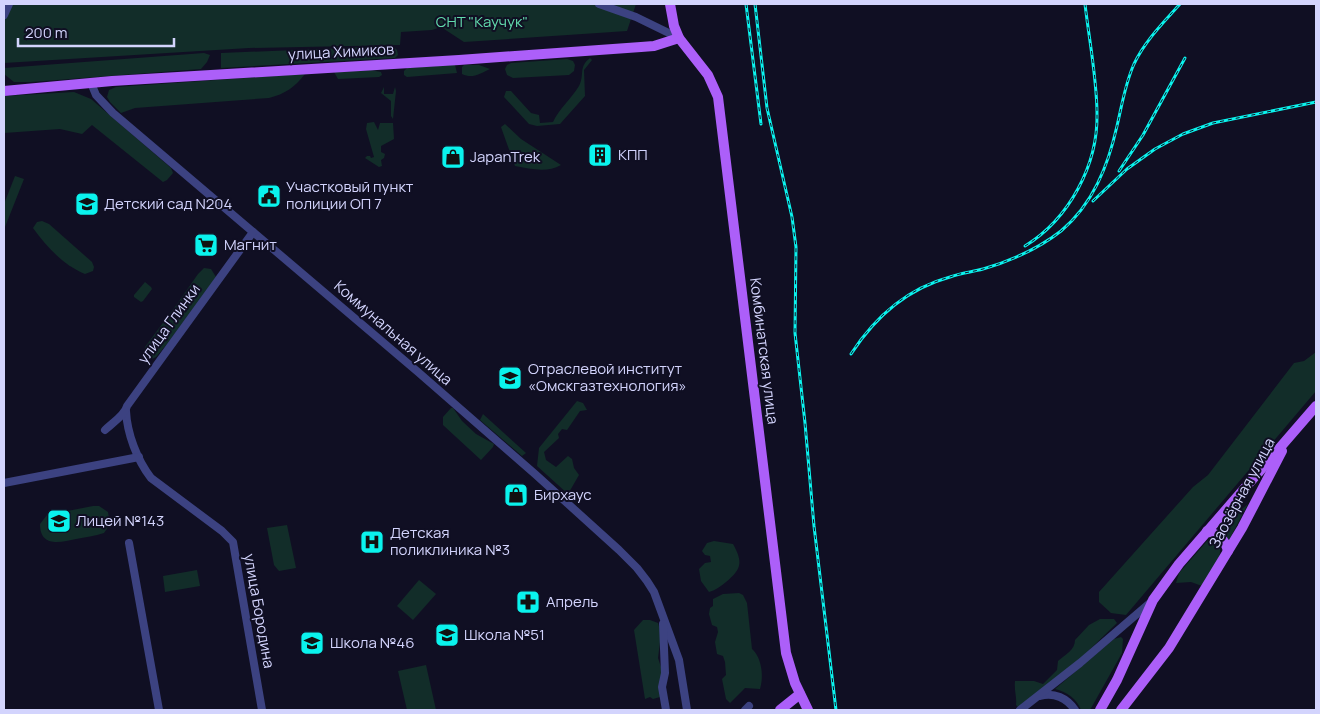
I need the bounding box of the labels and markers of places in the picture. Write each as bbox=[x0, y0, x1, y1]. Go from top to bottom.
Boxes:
building icon: КПП bbox=[587, 142, 613, 168]
shop icon: JapanTrek bbox=[440, 144, 466, 170]
place label: КПП bbox=[618, 144, 648, 165]
place label: JapanTrek bbox=[470, 146, 541, 167]
place label: Участковый пункт полиции ОП 7 bbox=[286, 176, 414, 214]
public building icon: Участковый пункт полиции ОП 7 bbox=[256, 183, 282, 209]
school or university icon: Детский сад N204 bbox=[74, 191, 100, 217]
place label: Детский сад N204 bbox=[104, 193, 233, 214]
supermarket icon: Магнит bbox=[193, 232, 219, 258]
place label: Магнит bbox=[224, 234, 277, 255]
place label: Отраслевой институт «Омскгазтехнология» bbox=[528, 358, 687, 396]
school or university icon: Отраслевой институт «Омскгазтехнология» bbox=[497, 365, 523, 391]
shop icon: Бирхаус bbox=[503, 482, 529, 508]
place label: Бирхаус bbox=[534, 484, 592, 505]
school or university icon: Лицей №143 bbox=[46, 508, 72, 534]
place label: Лицей №143 bbox=[76, 510, 164, 531]
place label: Детская поликлиника №3 bbox=[390, 522, 510, 560]
hospital icon: Детская поликлиника №3 bbox=[359, 529, 385, 555]
pharmacy icon: Апрель bbox=[515, 589, 541, 615]
place label: Апрель bbox=[546, 591, 598, 612]
school or university icon: Школа №51 bbox=[434, 622, 460, 648]
place label: Школа №51 bbox=[464, 624, 545, 645]
school or university icon: Школа №46 bbox=[299, 630, 325, 656]
place label: Школа №46 bbox=[330, 632, 414, 653]

